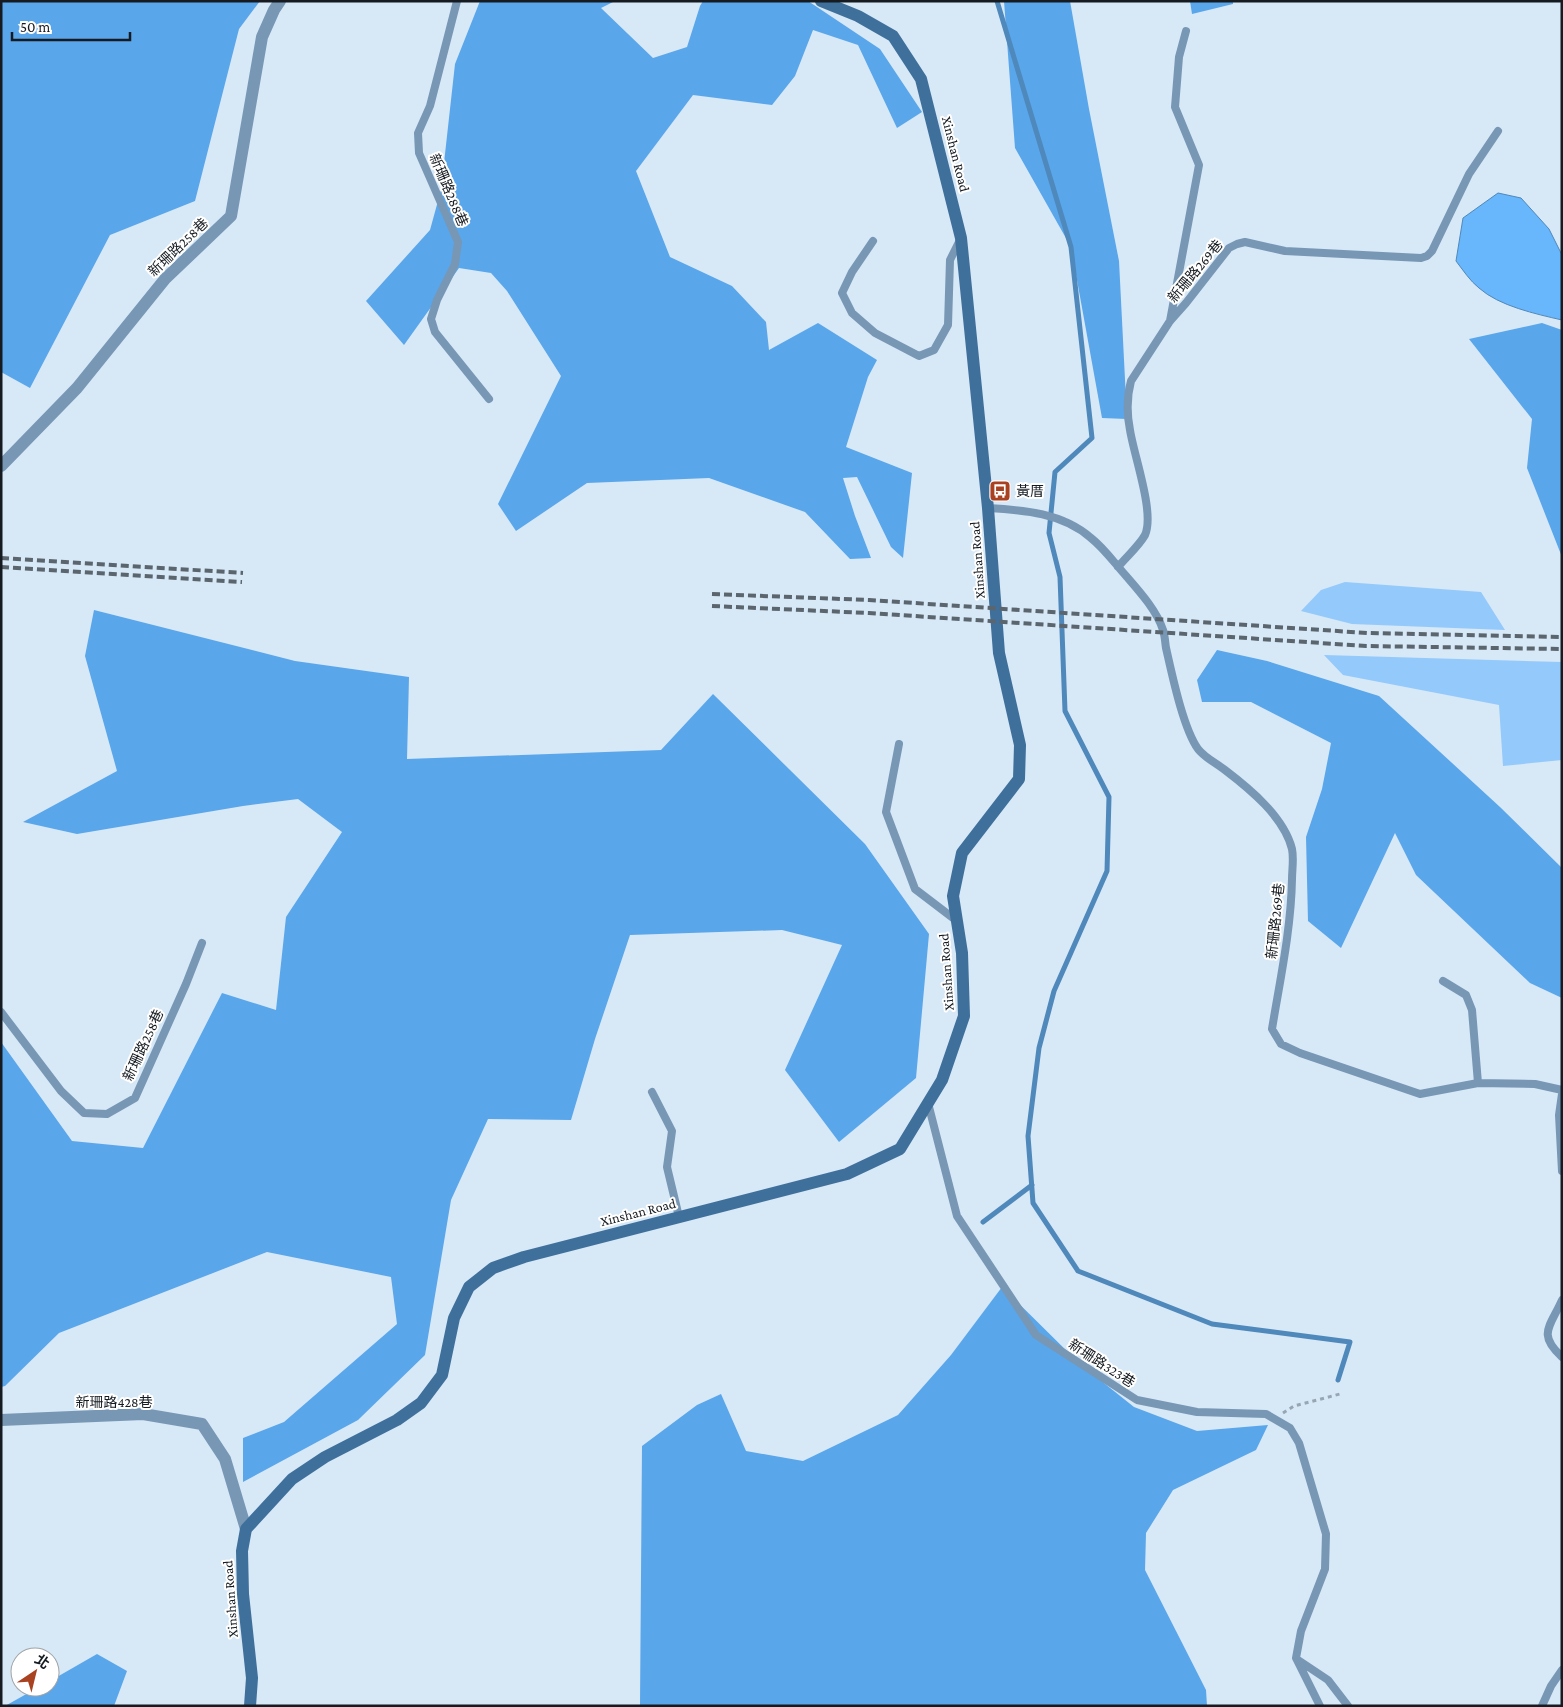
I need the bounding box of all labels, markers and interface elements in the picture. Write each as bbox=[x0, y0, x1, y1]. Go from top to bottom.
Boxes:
scale bar bbox=[12, 10, 130, 42]
text: 50 m bbox=[20, 19, 50, 35]
street label: Xinshan Road bbox=[939, 115, 973, 194]
street label: 新珊路288巷 bbox=[426, 151, 472, 229]
street label: 新珊路258巷 bbox=[145, 215, 211, 279]
street label: 新珊路269巷 bbox=[1164, 237, 1226, 305]
bus stop icon: 黃厝 bbox=[988, 479, 1012, 503]
place label: 黃厝 bbox=[1016, 483, 1044, 499]
street label: Xinshan Road bbox=[966, 520, 988, 599]
street label: 新珊路269巷 bbox=[1263, 882, 1287, 960]
street label: Xinshan Road bbox=[935, 932, 957, 1011]
street label: 新珊路258巷 bbox=[120, 1007, 166, 1083]
street label: Xinshan Road bbox=[599, 1195, 678, 1229]
street label: 新珊路323巷 bbox=[1066, 1336, 1138, 1390]
street label: 新珊路428巷 bbox=[75, 1394, 153, 1410]
street label: Xinshan Road bbox=[219, 1559, 241, 1638]
north arrow bbox=[10, 1647, 60, 1697]
text: 北 bbox=[32, 1651, 53, 1672]

